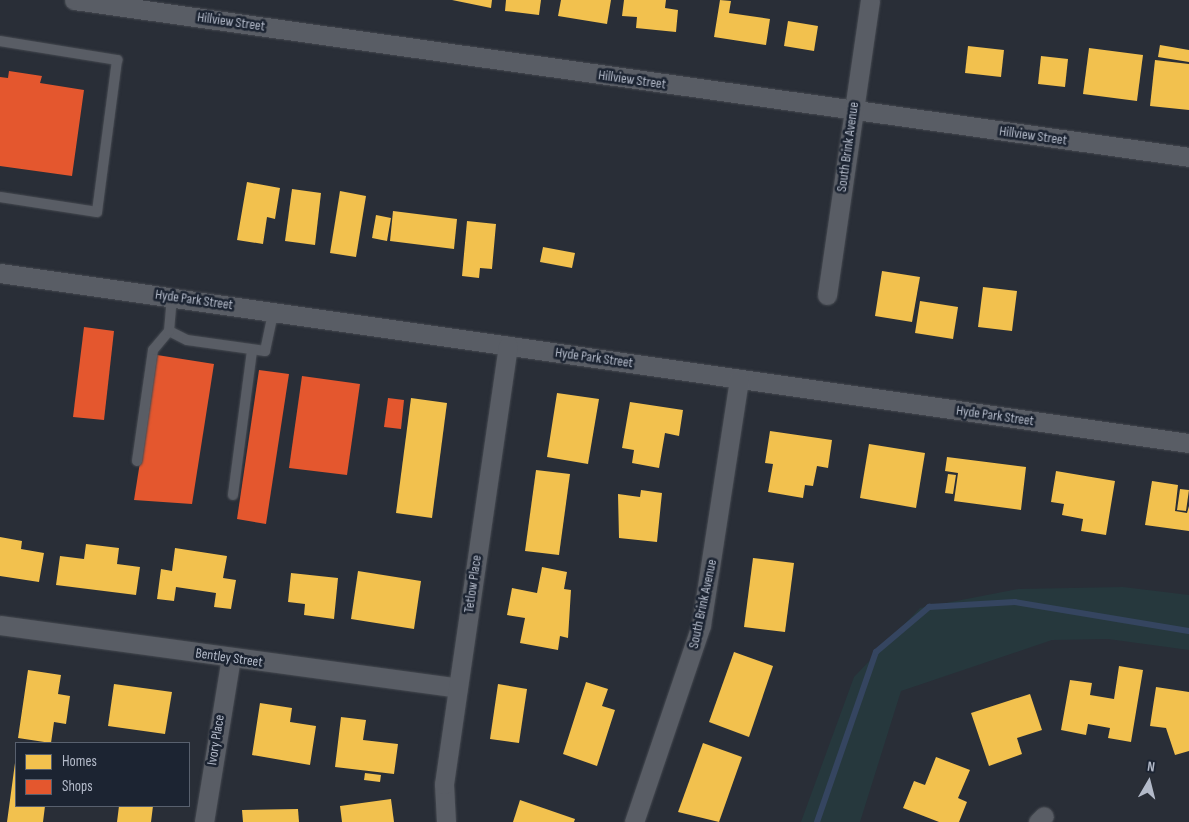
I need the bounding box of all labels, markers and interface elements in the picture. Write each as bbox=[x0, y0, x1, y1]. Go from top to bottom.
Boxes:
street label: Hillview Street bbox=[196, 9, 266, 35]
street label: Hillview Street bbox=[597, 67, 667, 93]
street label: South Brink Avenue bbox=[833, 101, 863, 193]
street label: Hillview Street bbox=[998, 123, 1068, 149]
street label: Hyde Park Street bbox=[154, 286, 234, 314]
street label: Hyde Park Street bbox=[554, 344, 634, 372]
street label: Hyde Park Street bbox=[955, 402, 1035, 430]
street label: Tetlow Place bbox=[461, 554, 485, 614]
street label: South Brink Avenue bbox=[685, 558, 721, 650]
street label: Bentley Street bbox=[194, 645, 264, 671]
street label: Ivory Place bbox=[204, 714, 228, 766]
legend bbox=[15, 742, 190, 807]
text: Homes bbox=[62, 752, 97, 771]
north arrow bbox=[1124, 757, 1174, 807]
text: N bbox=[1146, 758, 1156, 776]
text: Shops bbox=[62, 777, 93, 796]

